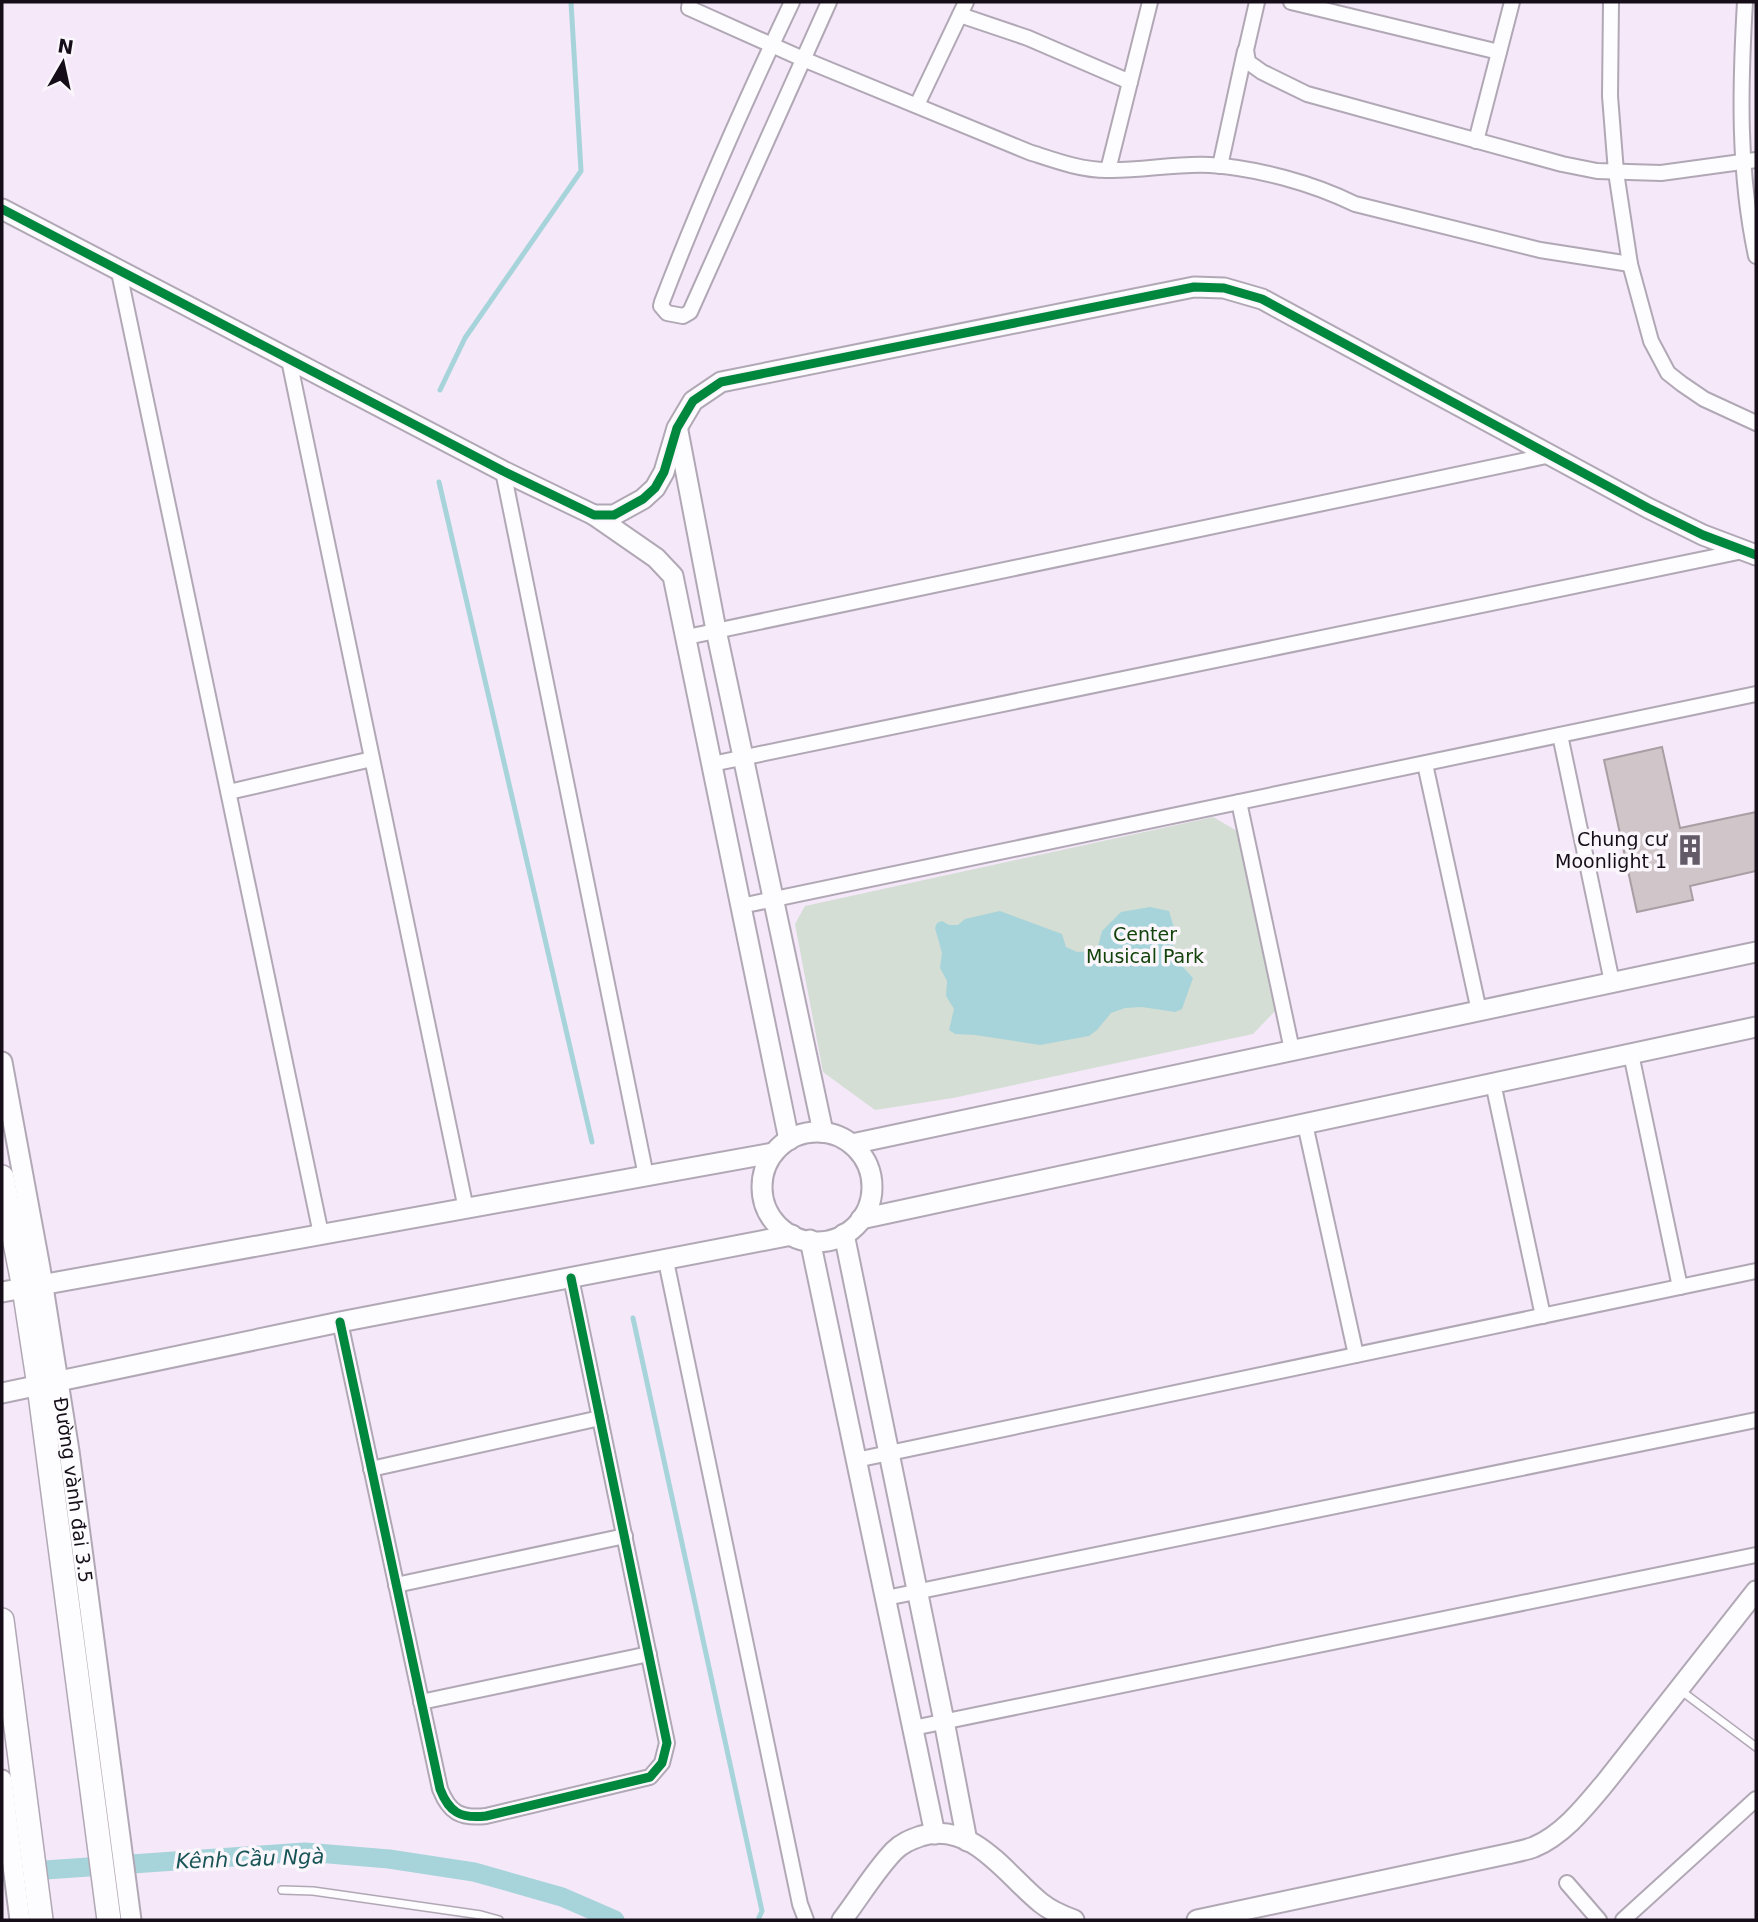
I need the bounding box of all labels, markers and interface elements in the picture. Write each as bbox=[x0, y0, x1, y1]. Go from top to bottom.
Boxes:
north arrow bbox=[28, 28, 98, 98]
text: N bbox=[56, 34, 75, 58]
place label: Chung cư Moonlight 1 bbox=[1555, 828, 1668, 872]
building icon: Chung cư Moonlight 1 bbox=[1673, 833, 1707, 867]
park label: Center Musical Park bbox=[1086, 923, 1204, 967]
street label: Đường vành đai 3.5 bbox=[50, 1396, 97, 1584]
water label: Kênh Cầu Ngà bbox=[175, 1844, 325, 1874]

